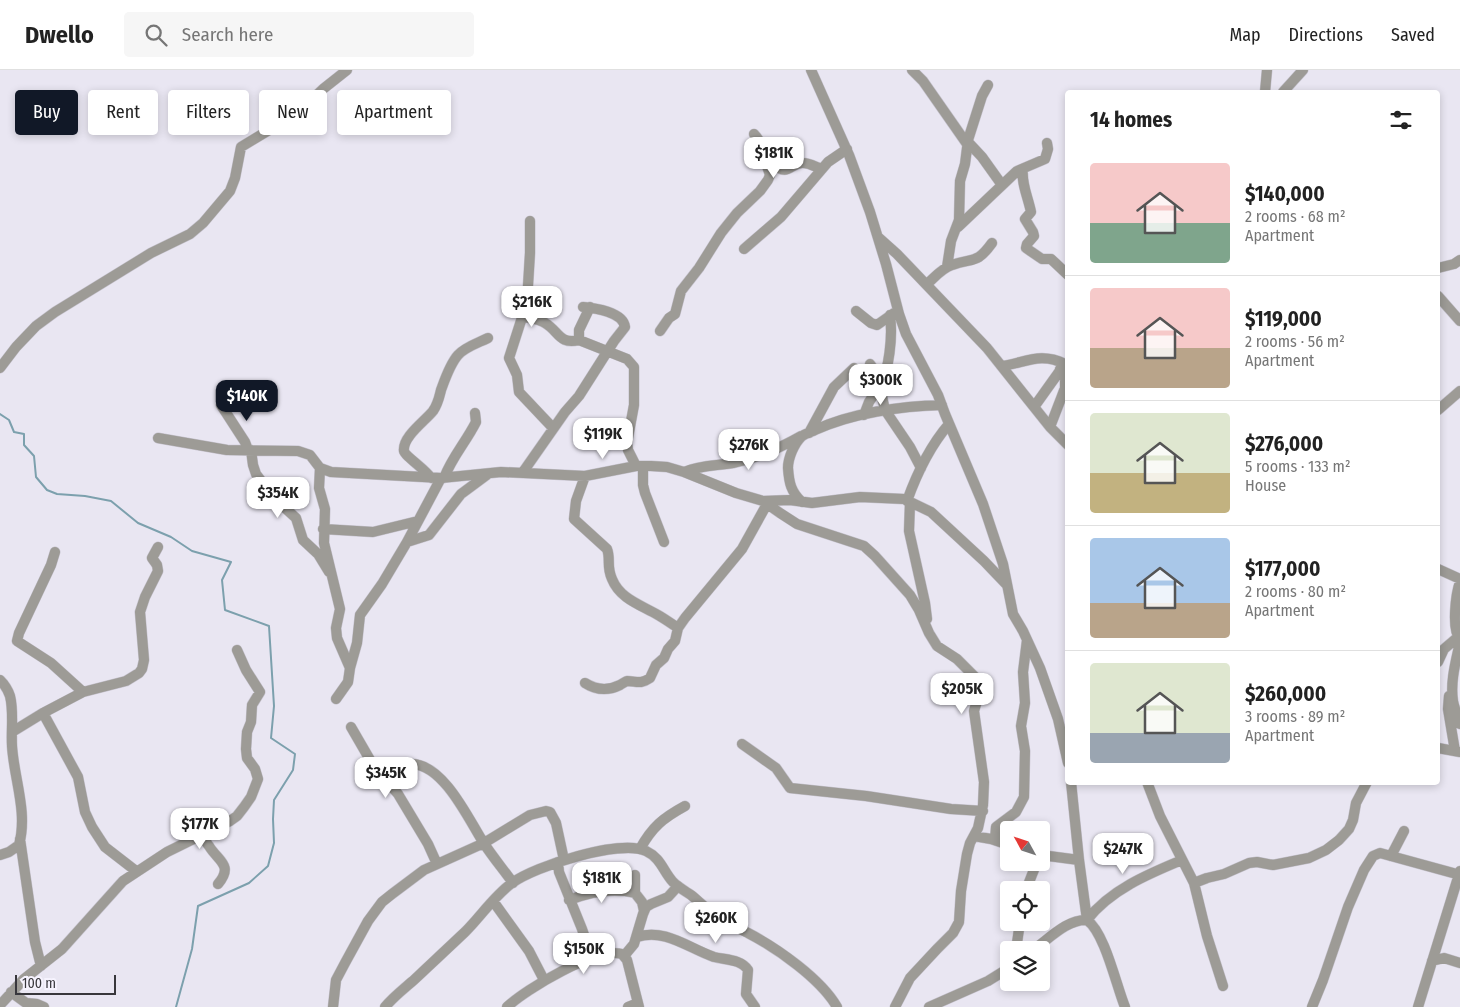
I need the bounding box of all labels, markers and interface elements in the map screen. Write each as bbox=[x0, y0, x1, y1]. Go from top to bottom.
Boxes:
search box bbox=[124, 12, 474, 57]
text: Dwello bbox=[25, 21, 94, 49]
icon: search bbox=[142, 21, 170, 49]
text: Search here bbox=[182, 23, 273, 46]
text: Map bbox=[1229, 24, 1261, 46]
text: Directions bbox=[1289, 24, 1363, 46]
text: Saved bbox=[1391, 24, 1435, 46]
chip: Buy bbox=[15, 90, 78, 135]
chip: Rent bbox=[88, 90, 158, 135]
chip: Filters bbox=[168, 90, 249, 135]
chip: New bbox=[259, 90, 327, 135]
chip: Apartment bbox=[337, 90, 451, 135]
icon: filters bbox=[1387, 106, 1415, 134]
text: 14 homes bbox=[1090, 107, 1172, 133]
pin: $181K bbox=[739, 136, 809, 179]
text: $181K bbox=[755, 143, 793, 162]
text: $140,000 bbox=[1245, 181, 1325, 207]
icon: home bbox=[1130, 183, 1190, 243]
text: 2 rooms · 68 m² bbox=[1245, 207, 1346, 226]
text: Apartment bbox=[1245, 226, 1314, 245]
pin: $216K bbox=[497, 286, 567, 328]
text: $216K bbox=[512, 292, 552, 311]
text: $119,000 bbox=[1245, 306, 1322, 332]
icon: home bbox=[1130, 308, 1190, 368]
text: 2 rooms · 56 m² bbox=[1245, 332, 1345, 351]
text: Apartment bbox=[1245, 351, 1314, 370]
pin: $300K bbox=[846, 364, 916, 406]
text: $300K bbox=[860, 370, 902, 389]
pin: $140K bbox=[212, 380, 282, 422]
text: $140K bbox=[227, 386, 267, 405]
pin: $119K bbox=[568, 418, 638, 460]
text: $119K bbox=[584, 424, 622, 443]
pin: $276K bbox=[714, 428, 784, 471]
text: $276,000 bbox=[1245, 431, 1323, 457]
icon: home bbox=[1130, 433, 1190, 493]
text: $276K bbox=[729, 435, 769, 454]
text: 5 rooms · 133 m² bbox=[1245, 457, 1351, 476]
pin: $354K bbox=[243, 476, 313, 519]
text: House bbox=[1245, 476, 1286, 495]
text: $354K bbox=[258, 483, 298, 502]
text: $177,000 bbox=[1245, 556, 1320, 582]
icon: home bbox=[1130, 558, 1190, 618]
text: 2 rooms · 80 m² bbox=[1245, 582, 1346, 601]
text: Apartment bbox=[1245, 601, 1314, 620]
pin: $205K bbox=[927, 672, 997, 715]
text: $205K bbox=[941, 679, 983, 698]
text: $260,000 bbox=[1245, 681, 1326, 707]
icon: home bbox=[1130, 683, 1190, 743]
text: 3 rooms · 89 m² bbox=[1245, 707, 1345, 726]
text: Apartment bbox=[1245, 726, 1314, 745]
pin: $345K bbox=[351, 756, 421, 799]
text: $345K bbox=[366, 763, 406, 782]
pin: $177K bbox=[165, 808, 235, 850]
text: $177K bbox=[181, 814, 219, 833]
north arrow bbox=[1000, 821, 1050, 871]
map controls bbox=[1000, 821, 1050, 991]
pin: $247K bbox=[1088, 832, 1158, 875]
text: $247K bbox=[1104, 839, 1142, 858]
pin: $181K bbox=[567, 862, 637, 904]
text: $181K bbox=[583, 868, 621, 887]
button: locate bbox=[1000, 881, 1050, 931]
pin: $260K bbox=[681, 902, 751, 944]
text: $260K bbox=[695, 908, 737, 927]
pin: $150K bbox=[549, 932, 619, 975]
text: $150K bbox=[564, 939, 604, 958]
button: layers bbox=[1000, 941, 1050, 991]
scale bar bbox=[15, 972, 116, 995]
text: 100 m bbox=[22, 975, 56, 992]

